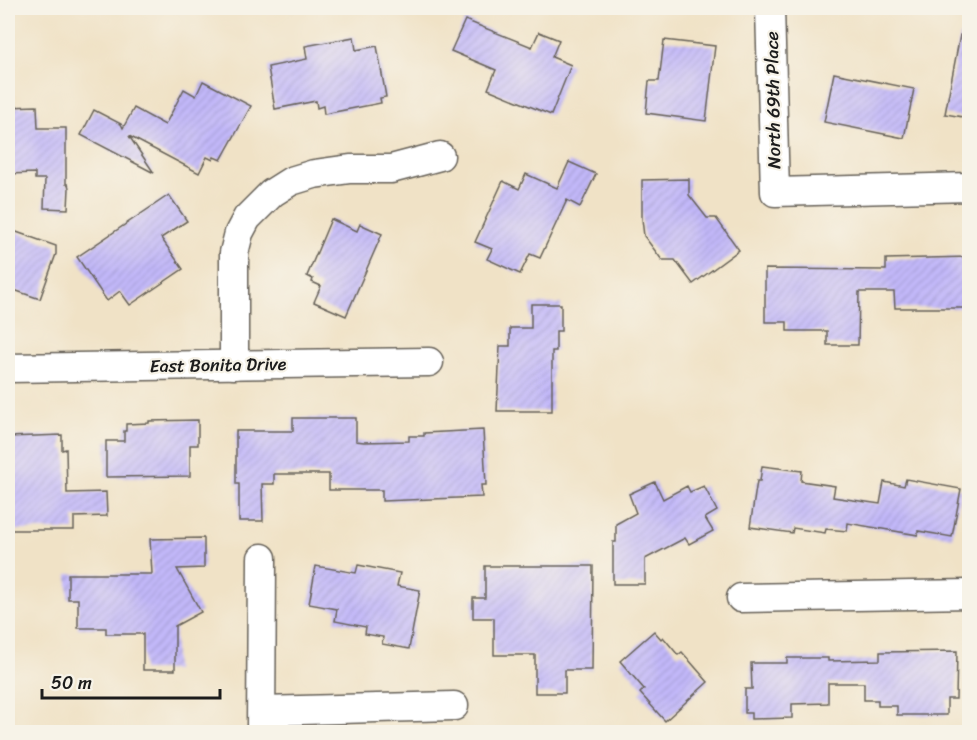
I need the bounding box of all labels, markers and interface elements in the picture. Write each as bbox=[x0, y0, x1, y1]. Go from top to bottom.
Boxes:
street label: North 69th Place bbox=[756, 31, 790, 169]
street label: East Bonita Drive bbox=[149, 348, 287, 382]
scale bar bbox=[42, 662, 220, 700]
text: 50 m bbox=[51, 667, 92, 699]

